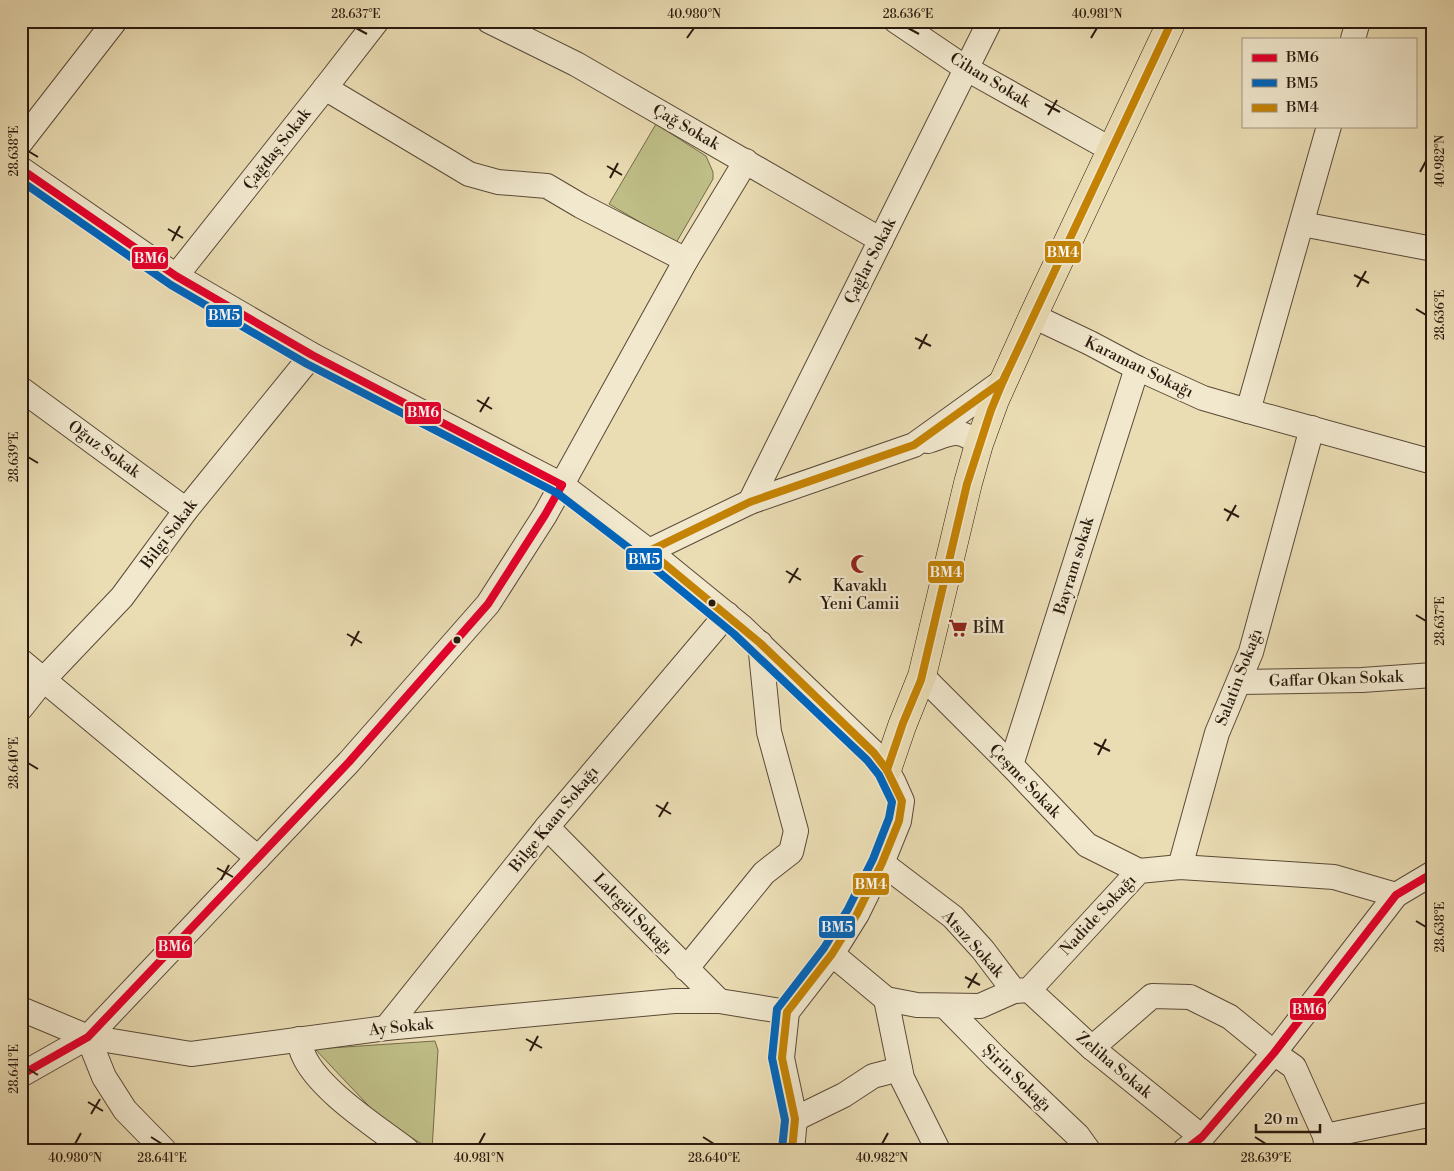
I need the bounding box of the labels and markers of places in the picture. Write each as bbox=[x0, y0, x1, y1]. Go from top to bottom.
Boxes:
mosque icon: Kavaklı Yeni Camii bbox=[849, 553, 871, 575]
place label: Kavaklı Yeni Camii bbox=[819, 576, 900, 614]
unlabelled marker bbox=[707, 598, 717, 608]
place label: BİM bbox=[972, 616, 1004, 638]
supermarket icon: BİM bbox=[947, 617, 969, 639]
unlabelled marker bbox=[452, 635, 462, 645]

